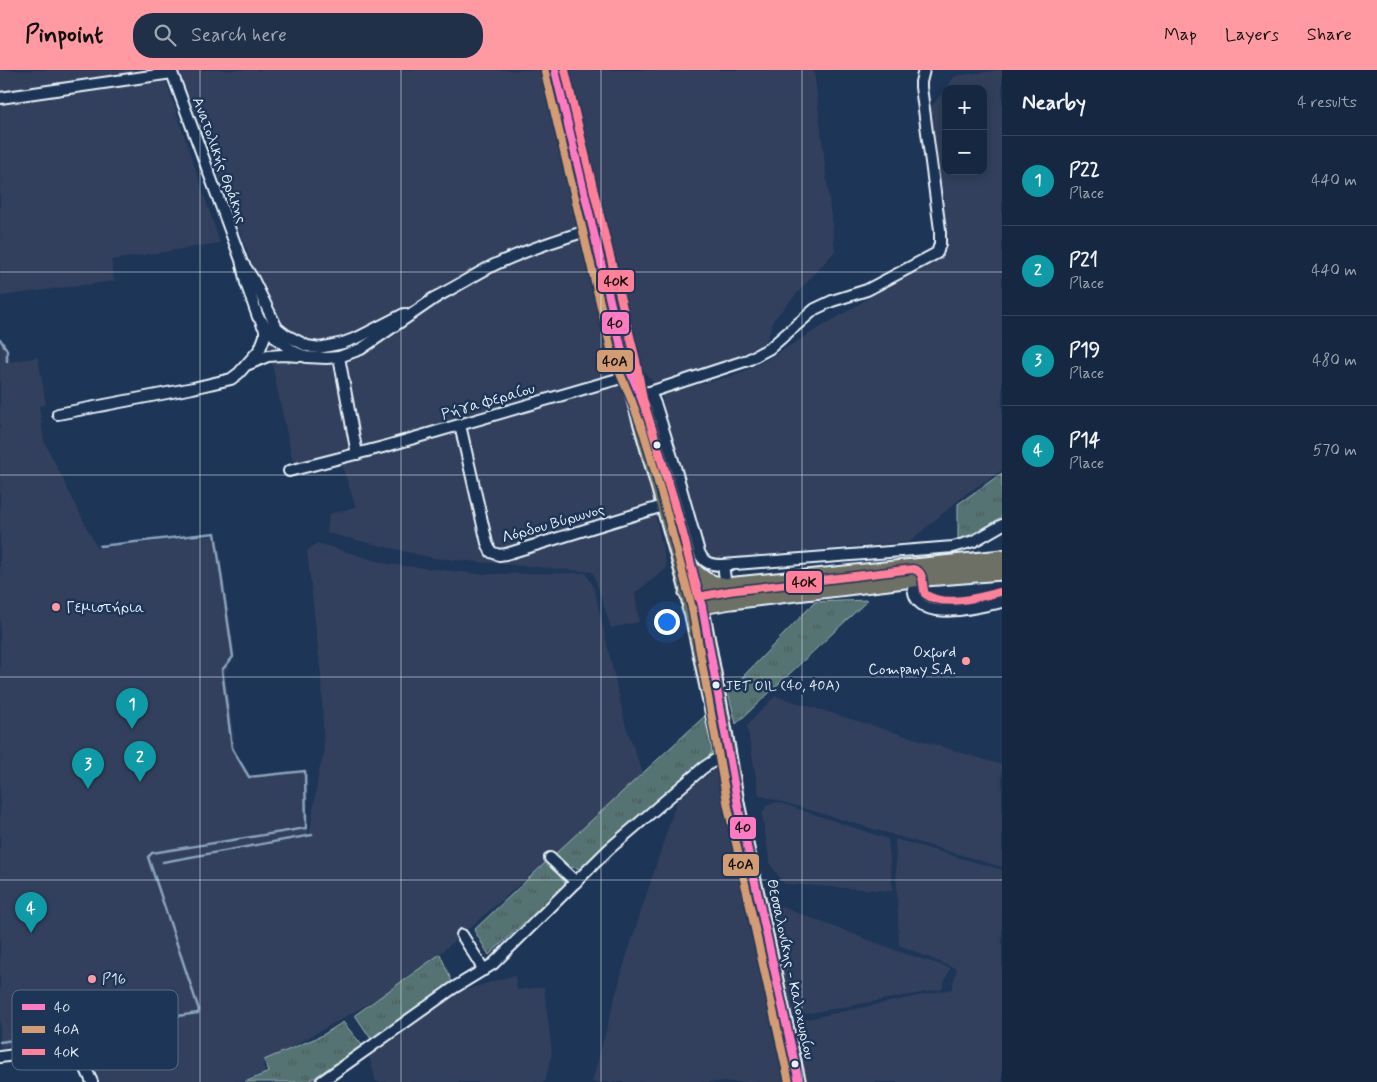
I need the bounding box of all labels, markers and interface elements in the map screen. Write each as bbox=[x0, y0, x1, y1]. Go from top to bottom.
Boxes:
search box bbox=[133, 13, 483, 58]
text: Pinpoint bbox=[25, 20, 103, 51]
icon: search bbox=[151, 21, 179, 49]
text: Search here bbox=[191, 23, 287, 48]
text: Map bbox=[1164, 23, 1197, 47]
text: Layers bbox=[1225, 23, 1279, 47]
text: Share bbox=[1307, 23, 1352, 47]
map controls bbox=[942, 85, 987, 175]
button: + bbox=[942, 85, 987, 130]
text: Nearby bbox=[1022, 89, 1086, 117]
text: 4 results bbox=[1297, 92, 1357, 113]
street label: Ανατολικής Θράκης bbox=[187, 94, 251, 227]
button: − bbox=[942, 130, 987, 175]
text: P22 bbox=[1069, 158, 1100, 183]
text: 1 bbox=[1034, 170, 1042, 191]
text: 440 m bbox=[1311, 170, 1357, 191]
text: Place bbox=[1069, 183, 1104, 204]
text: P21 bbox=[1069, 248, 1098, 273]
text: 2 bbox=[1034, 260, 1042, 281]
text: 440 m bbox=[1311, 260, 1357, 281]
line badge: 40Κ bbox=[597, 269, 635, 293]
text: 40Κ bbox=[604, 273, 629, 291]
text: Place bbox=[1069, 273, 1104, 294]
line badge: 40 bbox=[601, 311, 630, 335]
text: 40 bbox=[607, 315, 623, 333]
text: P19 bbox=[1069, 338, 1100, 363]
line badge: 40Α bbox=[596, 349, 634, 373]
text: 3 bbox=[1034, 350, 1042, 371]
text: 480 m bbox=[1312, 350, 1357, 371]
text: 40Α bbox=[602, 353, 628, 371]
text: Place bbox=[1069, 363, 1104, 384]
street label: Ρήγα Φεραίου bbox=[439, 379, 538, 425]
text: P14 bbox=[1069, 428, 1100, 453]
unlabelled marker bbox=[652, 440, 662, 450]
text: 4 bbox=[1033, 440, 1043, 461]
text: 570 m bbox=[1313, 440, 1357, 461]
text: Place bbox=[1069, 453, 1104, 474]
street label: Λόρδου Βύρωνος bbox=[500, 500, 607, 548]
line badge: 40Κ bbox=[785, 570, 823, 594]
text: 40Κ bbox=[792, 574, 817, 592]
place label: Γεμιστήρια bbox=[66, 598, 145, 618]
marker: Γεμιστήρια bbox=[50, 601, 62, 613]
your location bbox=[654, 609, 680, 635]
place label: Oxford Company S.A. bbox=[868, 643, 956, 680]
marker: Oxford Company S.A. bbox=[960, 655, 972, 667]
place label: JET OIL (40, 40Α) bbox=[725, 677, 840, 695]
marker: JET OIL (40, 40Α) bbox=[711, 680, 721, 690]
pin: 1 bbox=[116, 688, 148, 729]
pin: 2 bbox=[124, 741, 156, 782]
pin: 3 bbox=[72, 748, 104, 789]
line badge: 40 bbox=[729, 816, 757, 840]
text: 40 bbox=[735, 819, 751, 837]
line badge: 40Α bbox=[722, 853, 760, 877]
text: 40Α bbox=[728, 856, 754, 874]
street label: Θεσσαλονίκης - Καλοχωρίου bbox=[761, 877, 819, 1062]
pin: 4 bbox=[15, 892, 47, 933]
place label: P16 bbox=[102, 970, 126, 990]
marker: P16 bbox=[86, 973, 98, 985]
legend bbox=[12, 990, 178, 1070]
text: 40 bbox=[54, 999, 70, 1017]
text: 40Α bbox=[54, 1021, 79, 1039]
text: 40Κ bbox=[54, 1044, 79, 1062]
unlabelled marker bbox=[790, 1059, 800, 1069]

